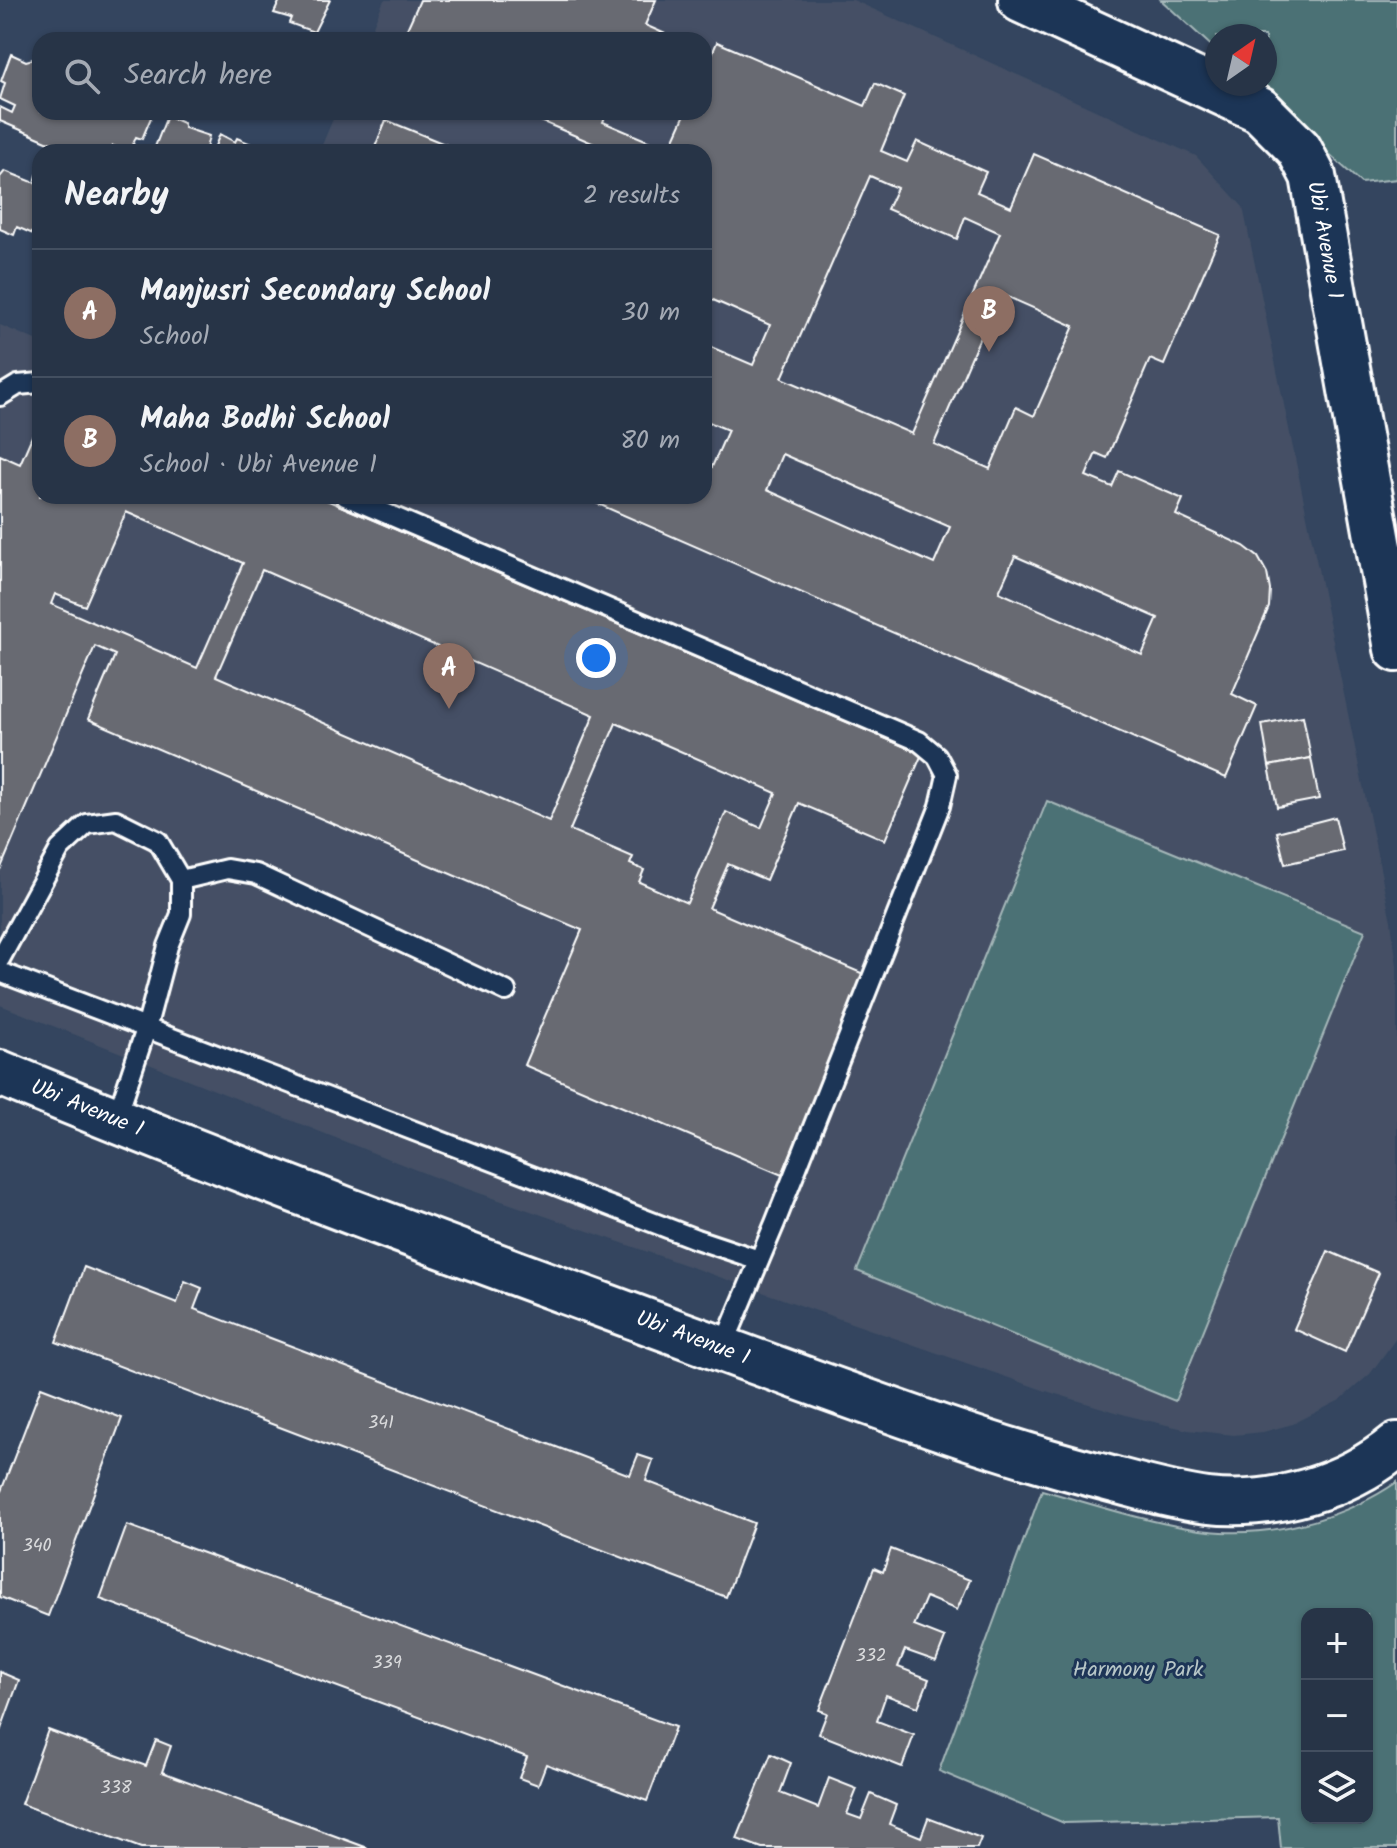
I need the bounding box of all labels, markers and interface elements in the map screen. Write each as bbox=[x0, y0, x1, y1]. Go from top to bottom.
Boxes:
north arrow bbox=[1205, 24, 1277, 96]
search box bbox=[32, 32, 712, 120]
text: Search here bbox=[124, 52, 272, 100]
icon: search bbox=[60, 54, 104, 98]
text: Nearby bbox=[64, 169, 169, 223]
text: 2 results bbox=[583, 175, 680, 217]
street label: Ubi Avenue 1 bbox=[1297, 178, 1352, 302]
text: Manjusri Secondary School bbox=[140, 268, 490, 316]
pin: B bbox=[963, 286, 1015, 352]
text: A bbox=[82, 292, 98, 334]
text: 30 m bbox=[621, 292, 680, 334]
text: School bbox=[140, 316, 209, 358]
text: Maha Bodhi School bbox=[140, 396, 390, 444]
text: B bbox=[82, 420, 98, 462]
text: 80 m bbox=[620, 420, 680, 462]
text: School · Ubi Avenue 1 bbox=[140, 444, 377, 486]
your location bbox=[576, 638, 616, 678]
pin: A bbox=[423, 643, 475, 709]
street label: Ubi Avenue 1 bbox=[25, 1070, 149, 1147]
street label: Ubi Avenue 1 bbox=[631, 1301, 755, 1375]
house number: 341 bbox=[368, 1409, 394, 1438]
house number: 340 bbox=[22, 1532, 52, 1561]
map controls bbox=[1301, 1608, 1373, 1824]
button: + bbox=[1301, 1608, 1373, 1680]
house number: 332 bbox=[855, 1642, 887, 1671]
house number: 339 bbox=[372, 1649, 402, 1678]
park label: Harmony Park bbox=[1073, 1653, 1204, 1688]
button: − bbox=[1301, 1680, 1373, 1752]
button: layers bbox=[1301, 1752, 1373, 1824]
house number: 338 bbox=[100, 1774, 132, 1803]

